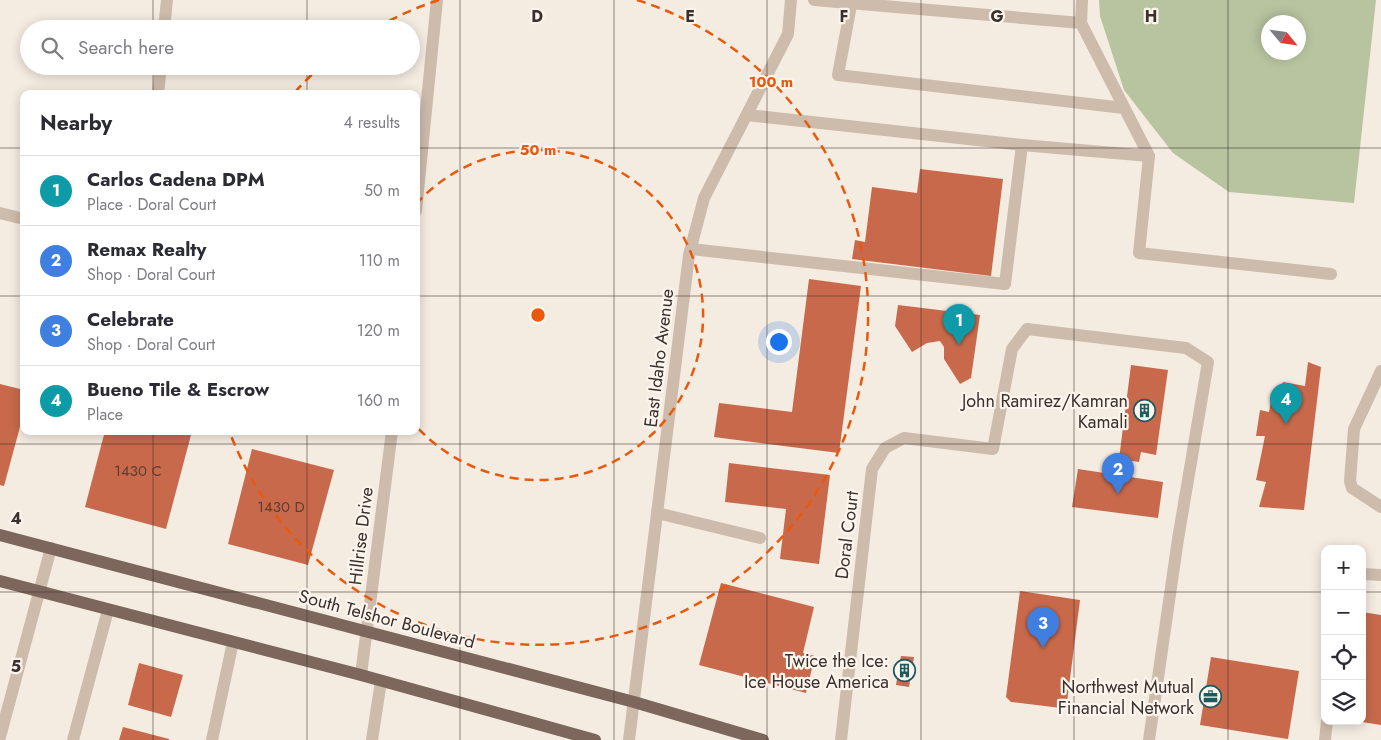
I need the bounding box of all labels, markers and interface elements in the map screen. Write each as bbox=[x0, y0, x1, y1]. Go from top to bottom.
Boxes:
text: D bbox=[531, 5, 543, 28]
text: E bbox=[685, 5, 695, 28]
text: F bbox=[840, 5, 848, 28]
text: G bbox=[990, 5, 1004, 28]
text: H bbox=[1145, 5, 1157, 28]
north arrow bbox=[1261, 15, 1306, 60]
search box bbox=[20, 20, 420, 75]
icon: search bbox=[38, 34, 66, 62]
text: Search here bbox=[78, 34, 174, 61]
text: 100 m bbox=[749, 71, 793, 93]
text: Nearby bbox=[40, 108, 112, 138]
text: 4 results bbox=[344, 111, 400, 134]
text: 50 m bbox=[520, 139, 556, 161]
text: Carlos Cadena DPM bbox=[87, 166, 265, 193]
text: 1 bbox=[52, 179, 60, 202]
text: 50 m bbox=[364, 179, 400, 202]
text: Place · Doral Court bbox=[87, 193, 216, 216]
text: Remax Realty bbox=[87, 236, 206, 263]
text: 2 bbox=[51, 249, 61, 272]
text: 110 m bbox=[359, 249, 400, 272]
text: Shop · Doral Court bbox=[87, 263, 215, 286]
street label: East Idaho Avenue bbox=[638, 287, 680, 429]
pin: 1 bbox=[943, 304, 975, 345]
text: Celebrate bbox=[87, 306, 174, 333]
centre of rings bbox=[529, 306, 547, 324]
text: 3 bbox=[51, 319, 61, 342]
text: 120 m bbox=[357, 319, 400, 342]
your location bbox=[766, 329, 792, 355]
text: Shop · Doral Court bbox=[87, 333, 215, 356]
text: Bueno Tile & Escrow bbox=[87, 376, 269, 403]
pin: 4 bbox=[1270, 383, 1302, 424]
place label: John Ramirez/Kamran Kamali bbox=[960, 388, 1128, 435]
text: 4 bbox=[50, 389, 62, 412]
text: 160 m bbox=[357, 389, 400, 412]
building icon: John Ramirez/Kamran Kamali bbox=[1132, 399, 1156, 423]
text: Place bbox=[87, 403, 123, 426]
pin: 2 bbox=[1102, 453, 1134, 494]
house number: 1430 C bbox=[114, 460, 162, 482]
street label: Hillrise Drive bbox=[342, 485, 380, 587]
street label: Doral Court bbox=[829, 489, 865, 581]
house number: 1430 D bbox=[257, 496, 305, 518]
text: 4 bbox=[10, 507, 22, 530]
map controls bbox=[1321, 545, 1366, 725]
button: + bbox=[1321, 545, 1366, 590]
street label: South Telshor Boulevard bbox=[296, 583, 478, 655]
button: − bbox=[1321, 590, 1366, 635]
pin: 3 bbox=[1027, 607, 1059, 648]
button: locate bbox=[1321, 635, 1366, 680]
place label: Twice the Ice: Ice House America bbox=[744, 648, 889, 695]
text: 5 bbox=[11, 655, 21, 678]
building icon: Twice the Ice: Ice House America bbox=[893, 659, 917, 683]
place label: Northwest Mutual Financial Network bbox=[1058, 674, 1194, 721]
button: layers bbox=[1321, 680, 1366, 725]
office icon: Northwest Mutual Financial Network bbox=[1198, 685, 1222, 709]

